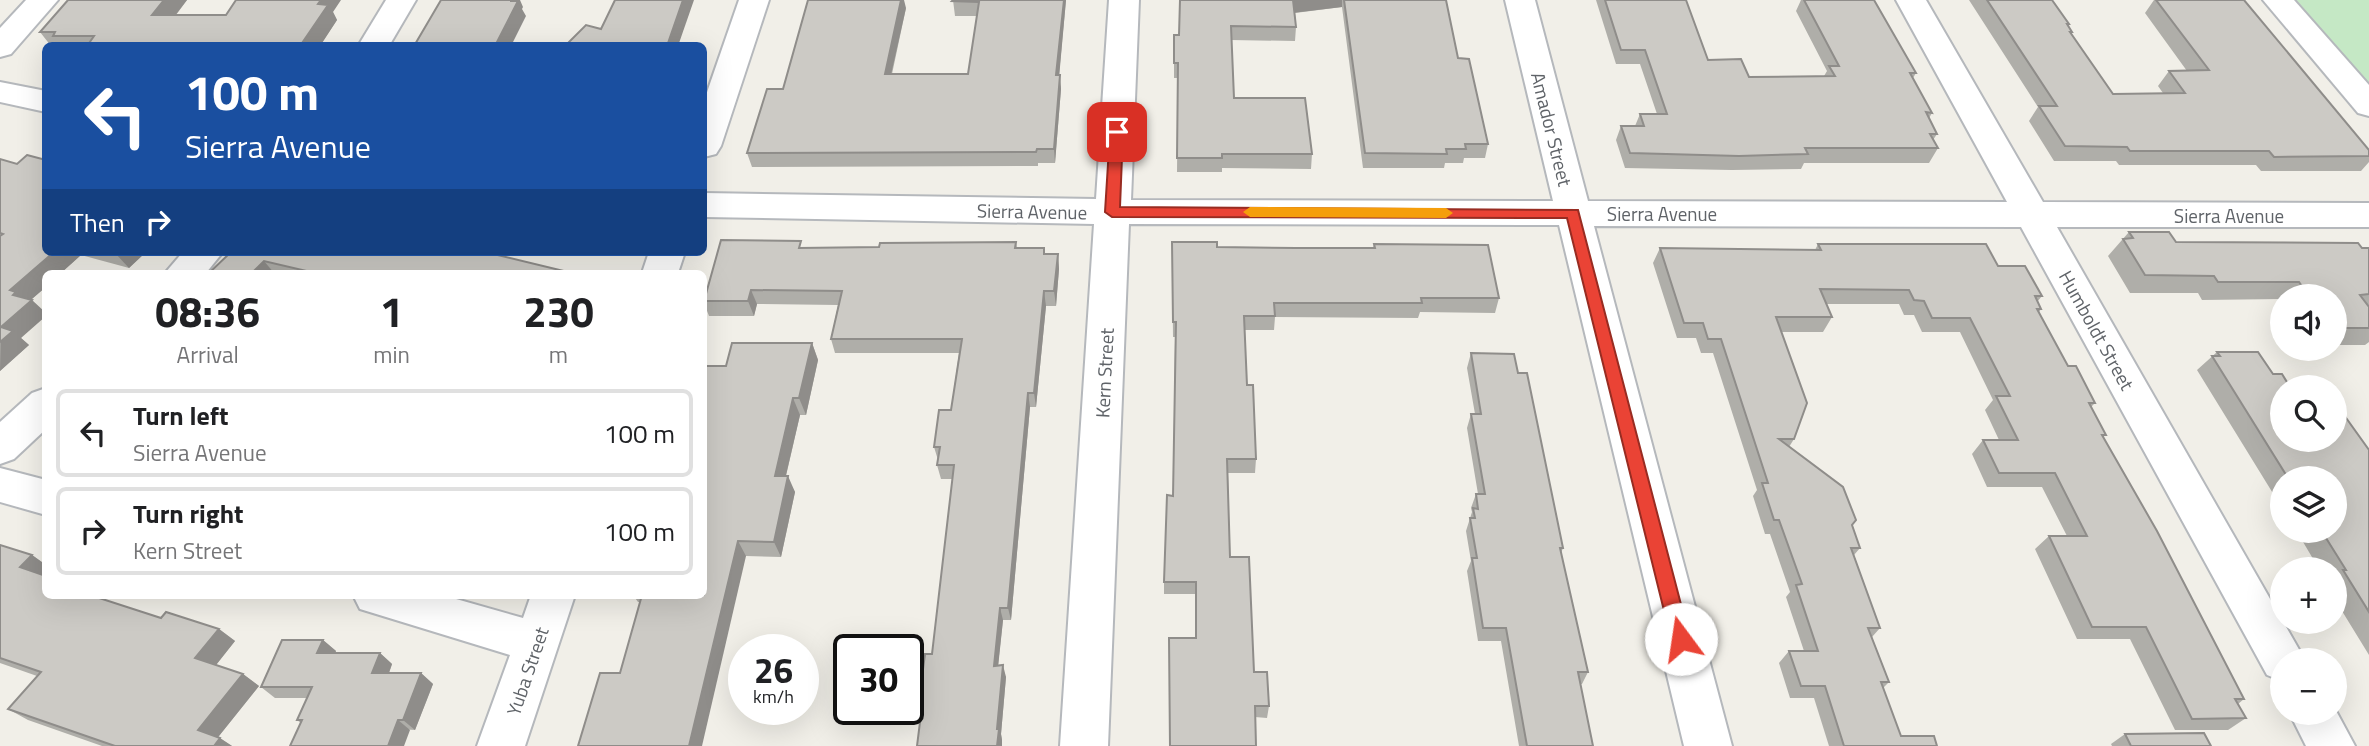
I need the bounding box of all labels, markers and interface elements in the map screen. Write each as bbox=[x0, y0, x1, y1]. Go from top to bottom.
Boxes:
text: 100 m bbox=[185, 54, 319, 129]
street label: Amador Street bbox=[1524, 69, 1580, 189]
icon: left bbox=[70, 70, 161, 161]
pin bbox=[1087, 102, 1147, 162]
icon: arrive bbox=[1098, 113, 1136, 151]
text: Sierra Avenue bbox=[185, 122, 371, 170]
street label: Sierra Avenue bbox=[977, 196, 1087, 226]
street label: Sierra Avenue bbox=[1607, 199, 1717, 228]
street label: Sierra Avenue bbox=[2174, 201, 2284, 230]
text: Then bbox=[70, 203, 125, 242]
icon: right bbox=[139, 203, 177, 241]
street label: Humboldt Street bbox=[2052, 265, 2142, 396]
text: 08:36 bbox=[155, 279, 260, 343]
text: 1 bbox=[380, 279, 403, 343]
text: 230 bbox=[523, 279, 594, 343]
map controls bbox=[2270, 284, 2347, 725]
button: sound bbox=[2270, 284, 2347, 361]
street label: Kern Street bbox=[1087, 327, 1121, 419]
text: Arrival bbox=[176, 337, 239, 372]
text: min bbox=[373, 337, 410, 372]
text: m bbox=[549, 337, 568, 372]
button: search bbox=[2270, 375, 2347, 452]
text: Turn left bbox=[133, 396, 228, 435]
icon: left bbox=[74, 414, 112, 452]
text: 100 m bbox=[604, 414, 675, 453]
text: Sierra Avenue bbox=[133, 435, 267, 470]
button: layers bbox=[2270, 466, 2347, 543]
text: Turn right bbox=[133, 494, 244, 533]
icon: right bbox=[74, 512, 112, 550]
text: 100 m bbox=[604, 512, 675, 551]
text: Kern Street bbox=[133, 533, 242, 568]
button: + bbox=[2270, 557, 2347, 634]
position arrow bbox=[1644, 602, 1718, 676]
street label: Yuba Street bbox=[498, 623, 556, 719]
speed limit sign: 30 bbox=[833, 634, 924, 725]
text: 26 bbox=[754, 643, 793, 697]
button: − bbox=[2270, 648, 2347, 725]
text: km/h bbox=[753, 683, 794, 710]

